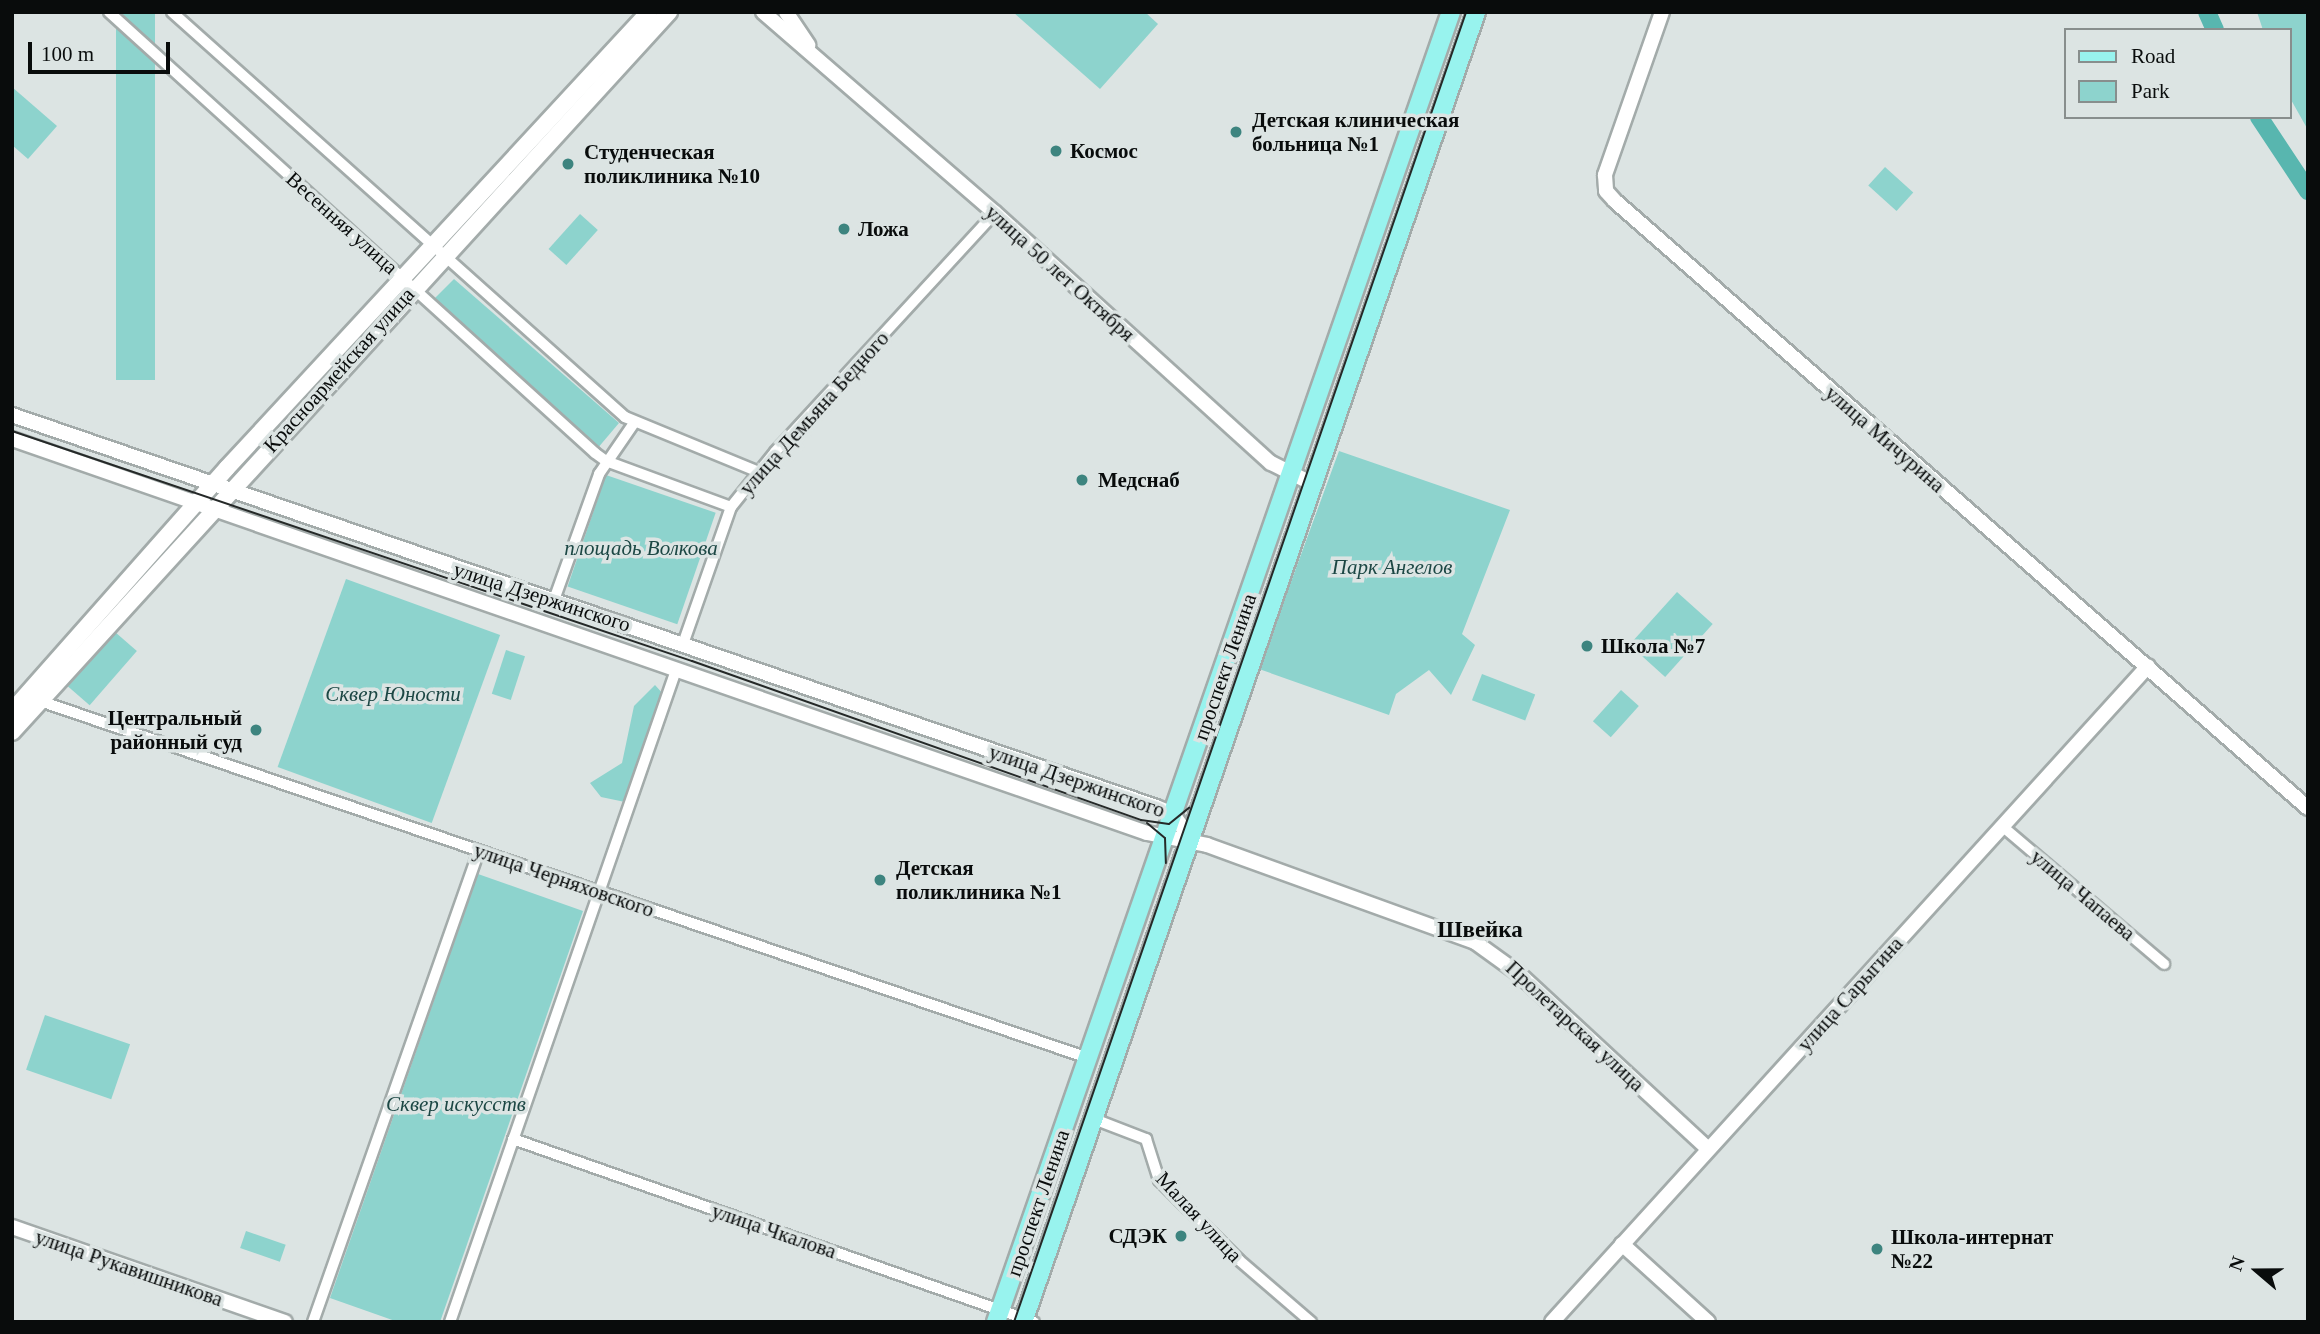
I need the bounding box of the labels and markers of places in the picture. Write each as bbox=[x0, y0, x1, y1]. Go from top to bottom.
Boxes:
place label: Детская клиническая больница №1 bbox=[1252, 107, 1459, 157]
marker: Детская клиническая больница №1 bbox=[1226, 122, 1246, 142]
place label: Космос bbox=[1070, 138, 1138, 164]
place label: Студенческая поликлиника №10 bbox=[584, 139, 760, 189]
marker: Космос bbox=[1048, 143, 1064, 159]
marker: Студенческая поликлиника №10 bbox=[558, 154, 578, 174]
place label: Ложа bbox=[858, 216, 909, 242]
marker: Ложа bbox=[836, 221, 852, 237]
place label: Медснаб bbox=[1098, 467, 1180, 493]
marker: Медснаб bbox=[1072, 470, 1092, 490]
place label: Школа №7 bbox=[1601, 633, 1705, 659]
marker: Школа №7 bbox=[1579, 638, 1595, 654]
place label: Центральный районный суд bbox=[108, 705, 242, 755]
marker: Центральный районный суд bbox=[248, 722, 264, 738]
place label: Детская поликлиника №1 bbox=[896, 855, 1062, 905]
marker: Детская поликлиника №1 bbox=[870, 870, 890, 890]
place label: СДЭК bbox=[1108, 1223, 1167, 1249]
place label: Школа-интернат №22 bbox=[1891, 1224, 2053, 1274]
marker: СДЭК bbox=[1173, 1228, 1189, 1244]
marker: Школа-интернат №22 bbox=[1869, 1241, 1885, 1257]

